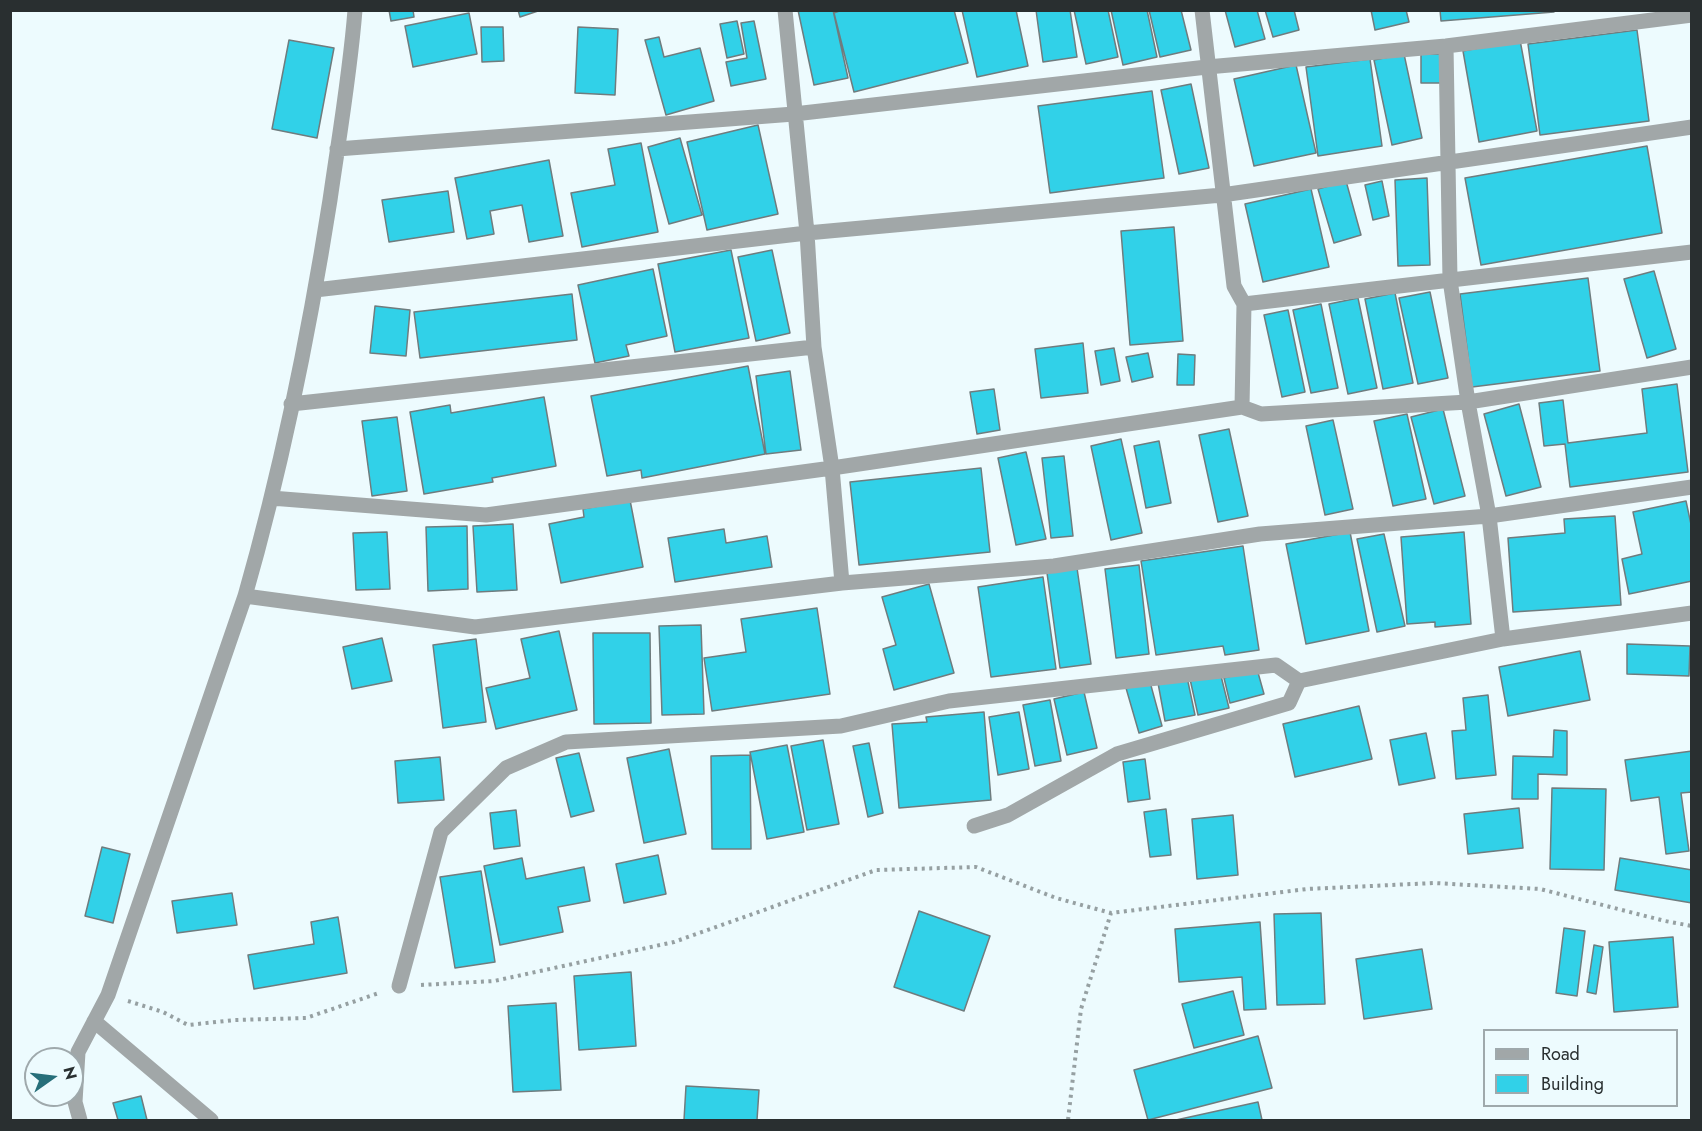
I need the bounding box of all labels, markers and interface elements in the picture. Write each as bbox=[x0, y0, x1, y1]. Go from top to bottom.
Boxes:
legend bbox=[1483, 1029, 1678, 1107]
text: Road bbox=[1541, 1041, 1580, 1067]
north arrow bbox=[24, 1047, 84, 1107]
text: N bbox=[57, 1064, 83, 1082]
text: Building bbox=[1541, 1071, 1604, 1097]

